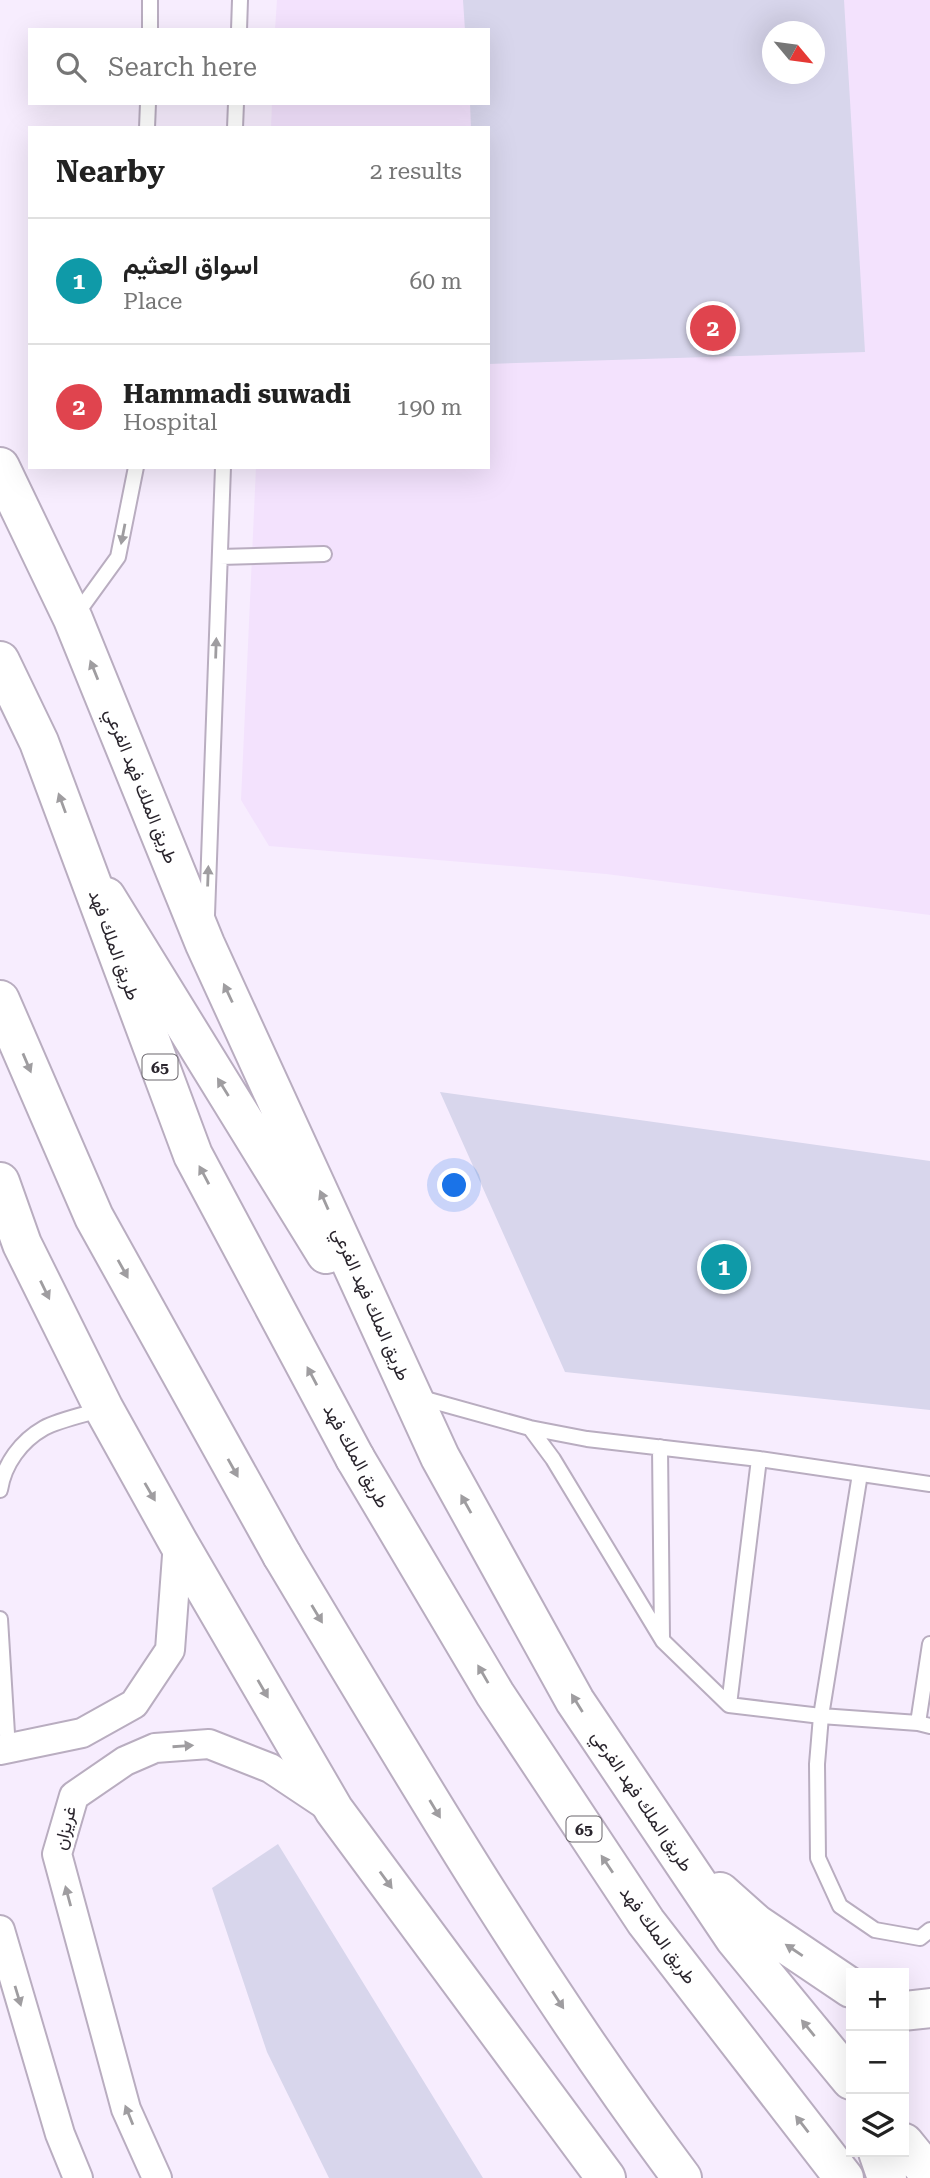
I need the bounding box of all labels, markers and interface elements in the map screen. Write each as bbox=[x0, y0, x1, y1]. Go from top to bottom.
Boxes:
north arrow bbox=[762, 21, 825, 84]
search box bbox=[28, 28, 490, 105]
icon: search bbox=[52, 48, 90, 86]
text: Search here bbox=[108, 52, 257, 82]
text: Nearby bbox=[56, 154, 165, 189]
text: 2 results bbox=[370, 158, 462, 185]
text: اسواق العثيم bbox=[123, 250, 259, 280]
text: 1 bbox=[73, 268, 85, 295]
text: 60 m bbox=[409, 268, 462, 295]
text: Place bbox=[123, 288, 182, 315]
pin: 2 bbox=[690, 302, 736, 354]
text: Hammadi suwadi bbox=[123, 379, 351, 409]
text: 2 bbox=[73, 394, 85, 421]
text: 190 m bbox=[397, 394, 462, 421]
text: Hospital bbox=[123, 409, 217, 436]
one-way arrow bbox=[117, 523, 128, 545]
one-way arrow bbox=[211, 637, 222, 659]
one-way arrow bbox=[89, 660, 100, 681]
street label: طريق الملك فهد الفرعي bbox=[96, 705, 182, 868]
one-way arrow bbox=[56, 792, 67, 813]
one-way arrow bbox=[202, 865, 214, 887]
street label: طريق الملك فهد bbox=[84, 887, 144, 1003]
one-way arrow bbox=[222, 983, 233, 1004]
one-way arrow bbox=[21, 1053, 33, 1073]
road number: 65 bbox=[142, 1054, 178, 1079]
one-way arrow bbox=[217, 1078, 230, 1097]
one-way arrow bbox=[198, 1166, 210, 1185]
your location bbox=[437, 1168, 471, 1202]
one-way arrow bbox=[318, 1190, 330, 1210]
street label: طريق الملك فهد الفرعي bbox=[324, 1224, 415, 1386]
pin: 1 bbox=[701, 1241, 747, 1293]
one-way arrow bbox=[117, 1259, 129, 1279]
one-way arrow bbox=[40, 1280, 51, 1300]
one-way arrow bbox=[306, 1366, 317, 1386]
street label: طريق الملك فهد bbox=[318, 1400, 394, 1512]
one-way arrow bbox=[227, 1458, 239, 1477]
one-way arrow bbox=[144, 1482, 156, 1501]
one-way arrow bbox=[461, 1494, 472, 1514]
one-way arrow bbox=[311, 1604, 324, 1623]
one-way arrow bbox=[476, 1664, 489, 1683]
one-way arrow bbox=[257, 1679, 270, 1698]
one-way arrow bbox=[570, 1693, 583, 1713]
street label: طريق الملك فهد الفرعي bbox=[583, 1726, 697, 1878]
one-way arrow bbox=[172, 1740, 194, 1751]
one-way arrow bbox=[428, 1799, 441, 1818]
street label: غريزان bbox=[49, 1804, 81, 1852]
road number: 65 bbox=[566, 1816, 602, 1842]
one-way arrow bbox=[601, 1854, 614, 1874]
one-way arrow bbox=[378, 1871, 392, 1889]
street label: طريق الملك فهد bbox=[615, 1882, 701, 1988]
one-way arrow bbox=[63, 1886, 73, 1907]
one-way arrow bbox=[785, 1944, 804, 1957]
map controls bbox=[846, 1968, 909, 2157]
button: + bbox=[846, 1968, 909, 2031]
one-way arrow bbox=[14, 1985, 24, 2006]
one-way arrow bbox=[551, 1990, 564, 2010]
one-way arrow bbox=[801, 2019, 816, 2036]
button: − bbox=[846, 2031, 909, 2094]
button: layers bbox=[846, 2094, 909, 2157]
one-way arrow bbox=[124, 2105, 135, 2126]
one-way arrow bbox=[796, 2115, 810, 2133]

